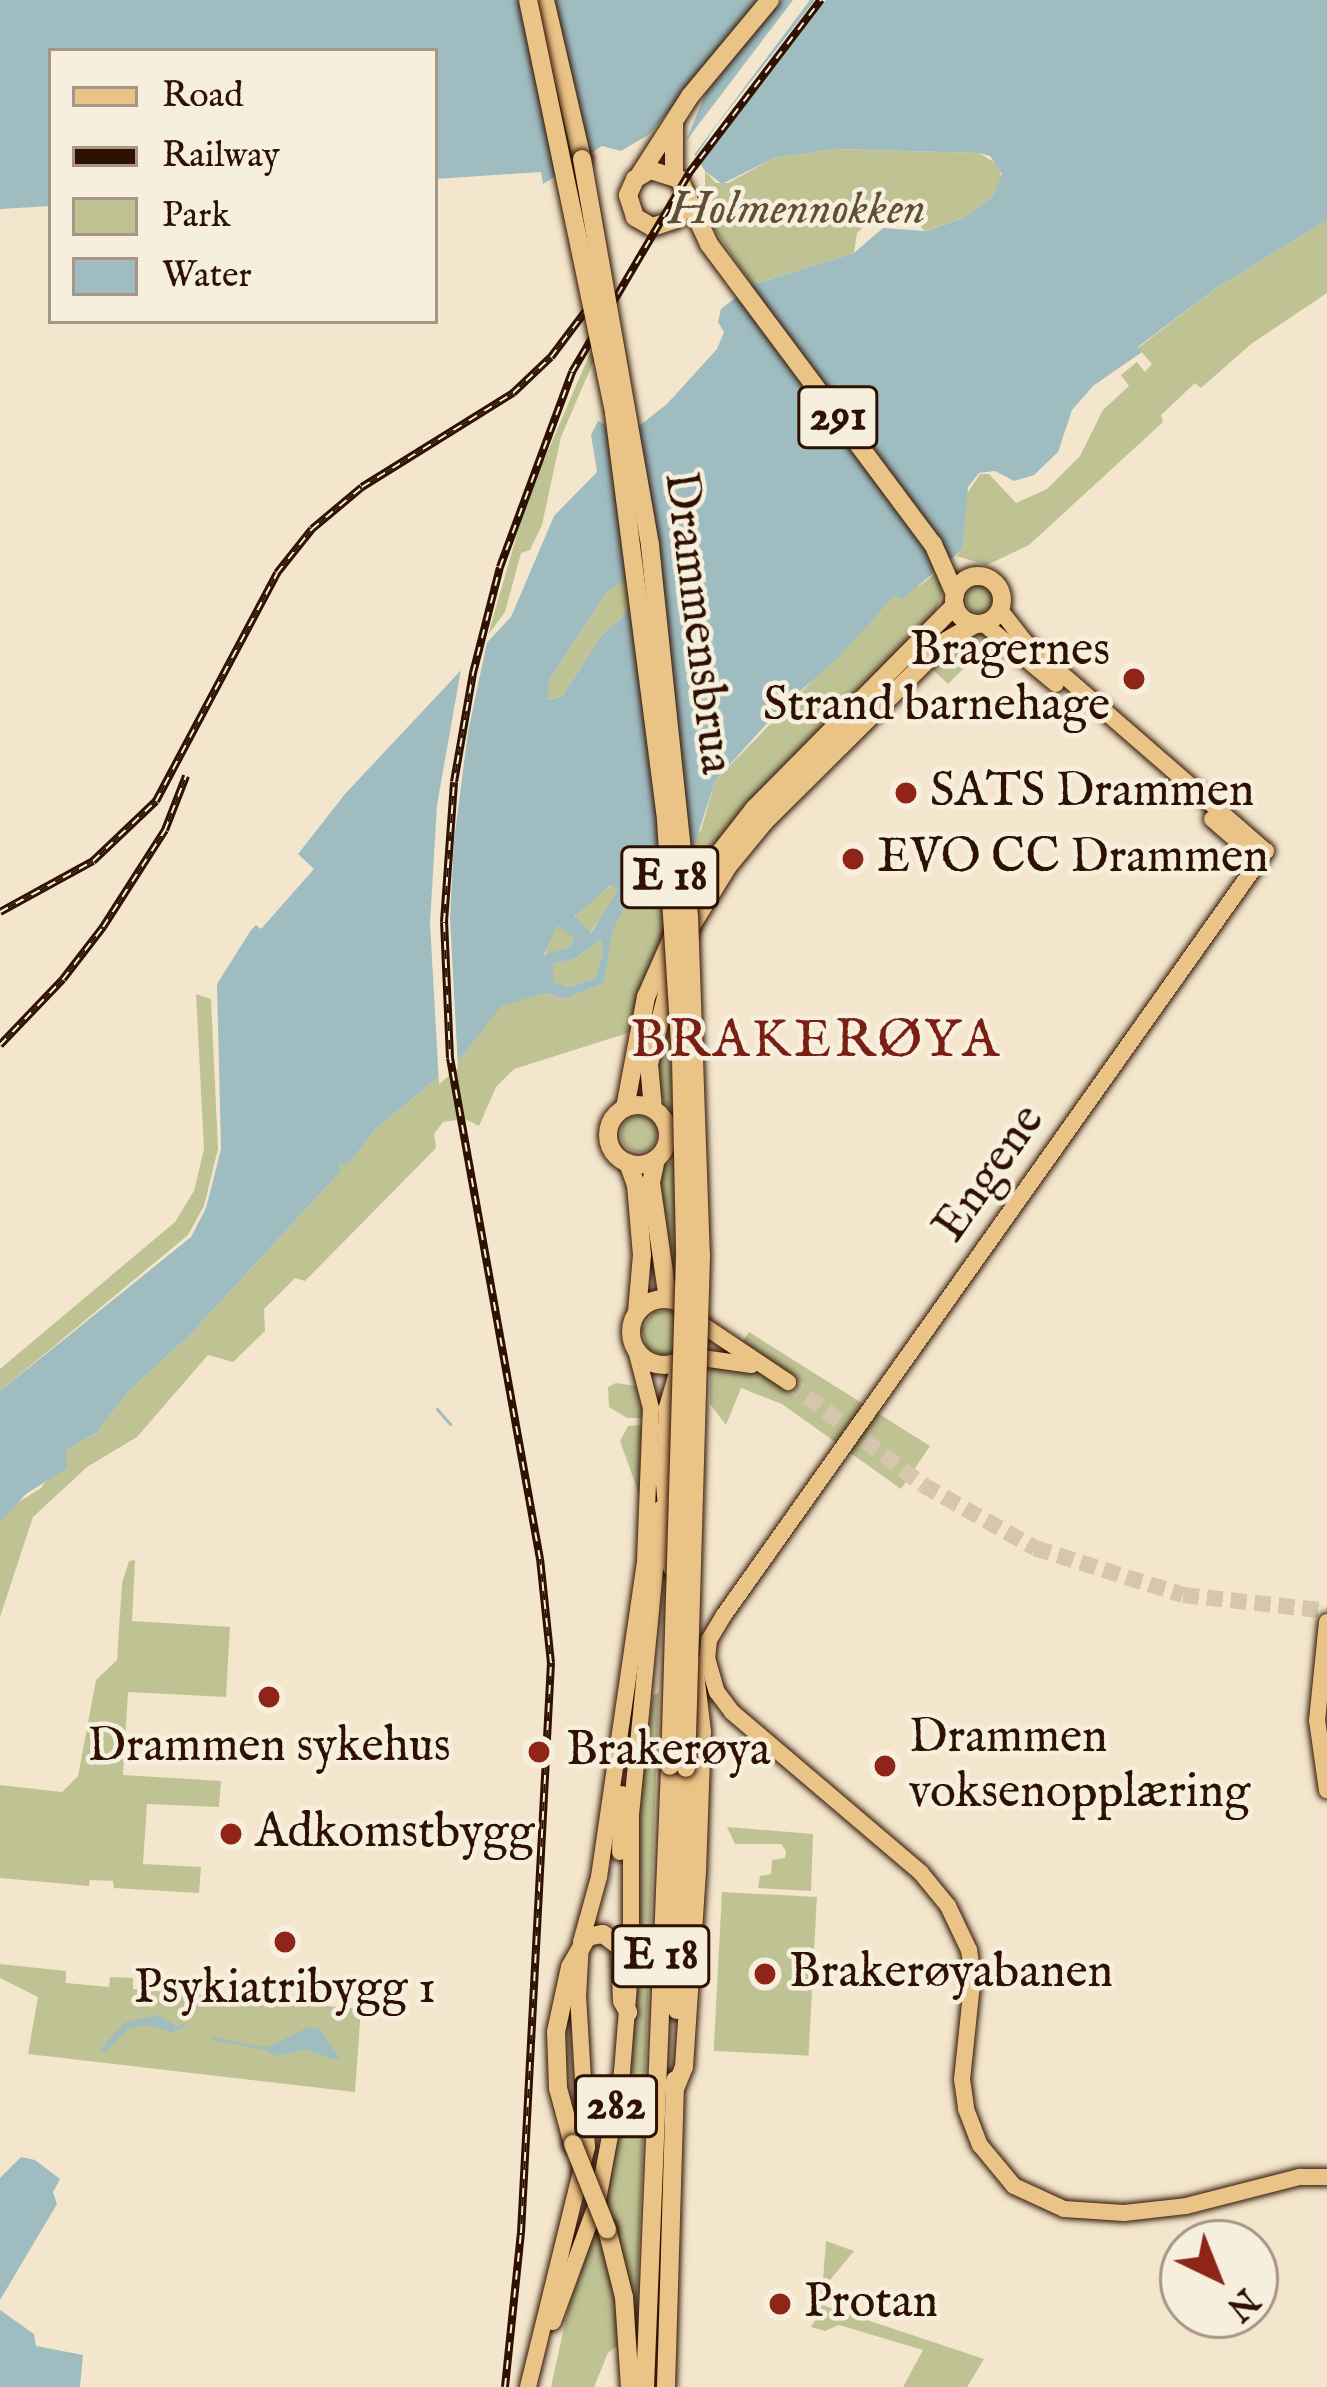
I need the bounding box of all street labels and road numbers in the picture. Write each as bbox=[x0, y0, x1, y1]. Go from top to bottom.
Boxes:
road number: 291 bbox=[796, 378, 880, 456]
street label: Drammensbrua bbox=[650, 469, 744, 777]
road number: E 18 bbox=[619, 838, 721, 916]
street label: Engene bbox=[922, 1094, 1058, 1254]
road number: E 18 bbox=[610, 1917, 712, 1995]
road number: 282 bbox=[574, 2067, 658, 2145]

